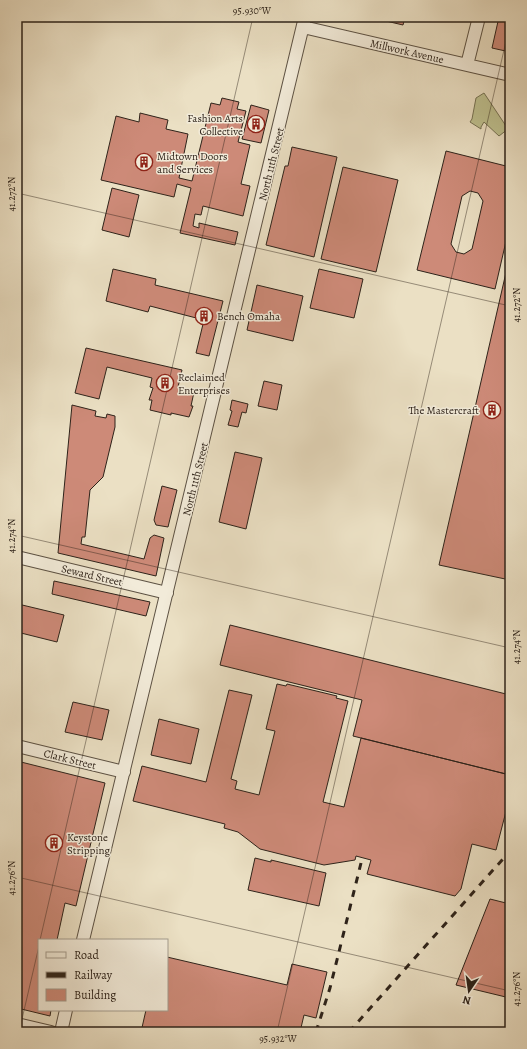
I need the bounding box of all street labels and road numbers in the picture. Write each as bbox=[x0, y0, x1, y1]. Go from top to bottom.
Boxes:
street label: Millwork Avenue bbox=[368, 36, 445, 67]
street label: North 11th Street bbox=[255, 125, 288, 202]
street label: North 11th Street bbox=[179, 440, 212, 517]
street label: Seward Street bbox=[60, 561, 124, 590]
street label: Clark Street bbox=[42, 746, 98, 773]

